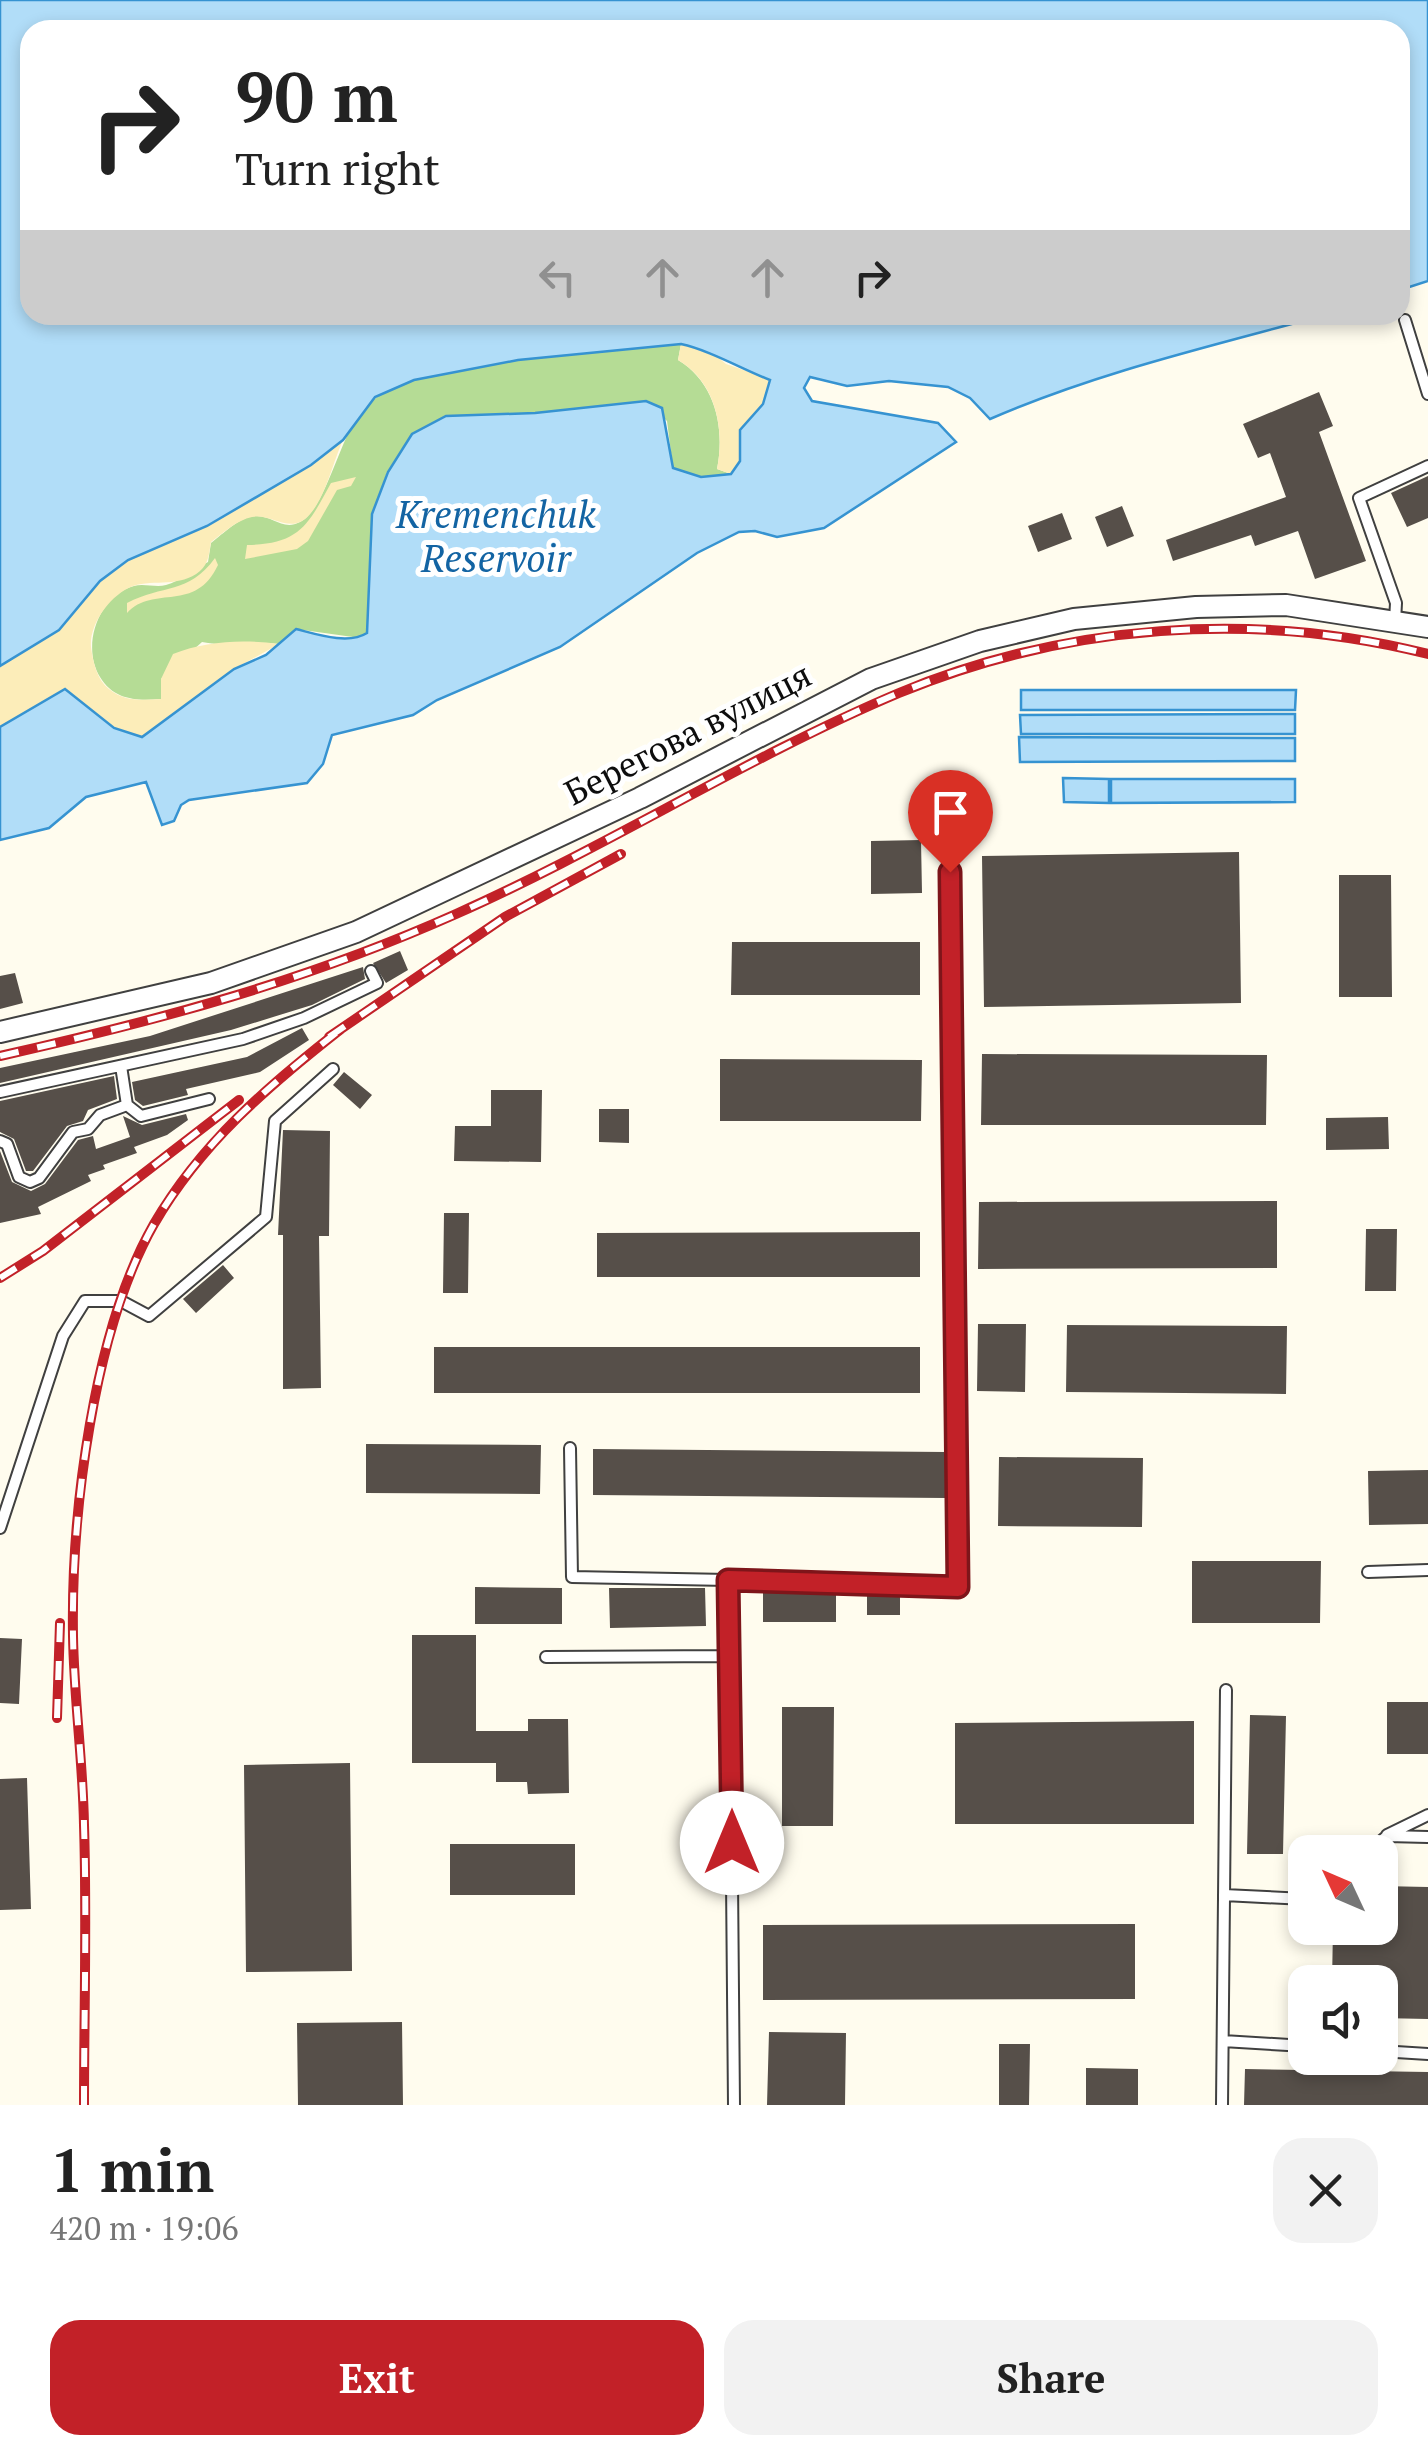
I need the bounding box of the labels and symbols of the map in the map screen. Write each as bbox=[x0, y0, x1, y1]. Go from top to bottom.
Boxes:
water label: Kremenchuk Reservoir bbox=[395, 489, 597, 583]
street label: Берегова вулиця bbox=[556, 651, 819, 815]
pin bbox=[908, 770, 993, 873]
position arrow bbox=[680, 1791, 784, 1895]
north arrow bbox=[1288, 1835, 1398, 1945]

